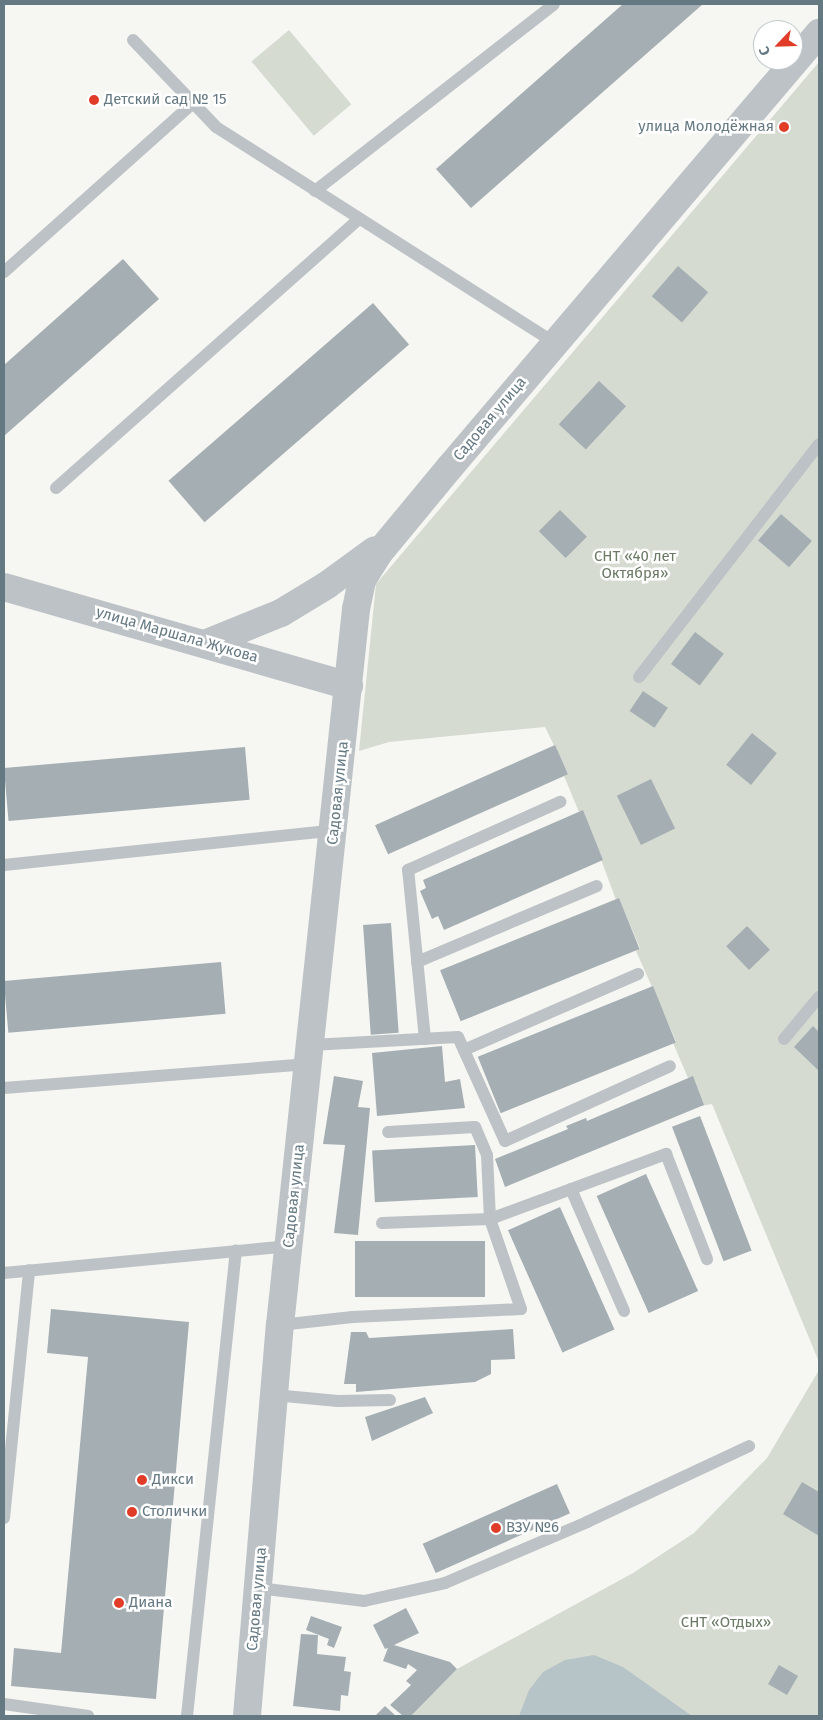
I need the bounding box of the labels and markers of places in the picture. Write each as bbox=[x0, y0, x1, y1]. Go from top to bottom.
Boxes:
place label: Детский сад № 15 bbox=[104, 91, 227, 109]
marker: Детский сад № 15 bbox=[88, 94, 100, 106]
place label: улица Молодёжная bbox=[638, 118, 774, 136]
marker: улица Молодёжная bbox=[778, 121, 790, 133]
place label: Дикси bbox=[152, 1471, 194, 1489]
marker: Дикси bbox=[136, 1474, 148, 1486]
place label: Столички bbox=[142, 1503, 207, 1521]
marker: Столички bbox=[126, 1506, 138, 1518]
place label: ВЗУ №6 bbox=[506, 1519, 559, 1537]
marker: ВЗУ №6 bbox=[490, 1522, 502, 1534]
place label: Диана bbox=[129, 1594, 172, 1612]
marker: Диана bbox=[113, 1597, 125, 1609]

